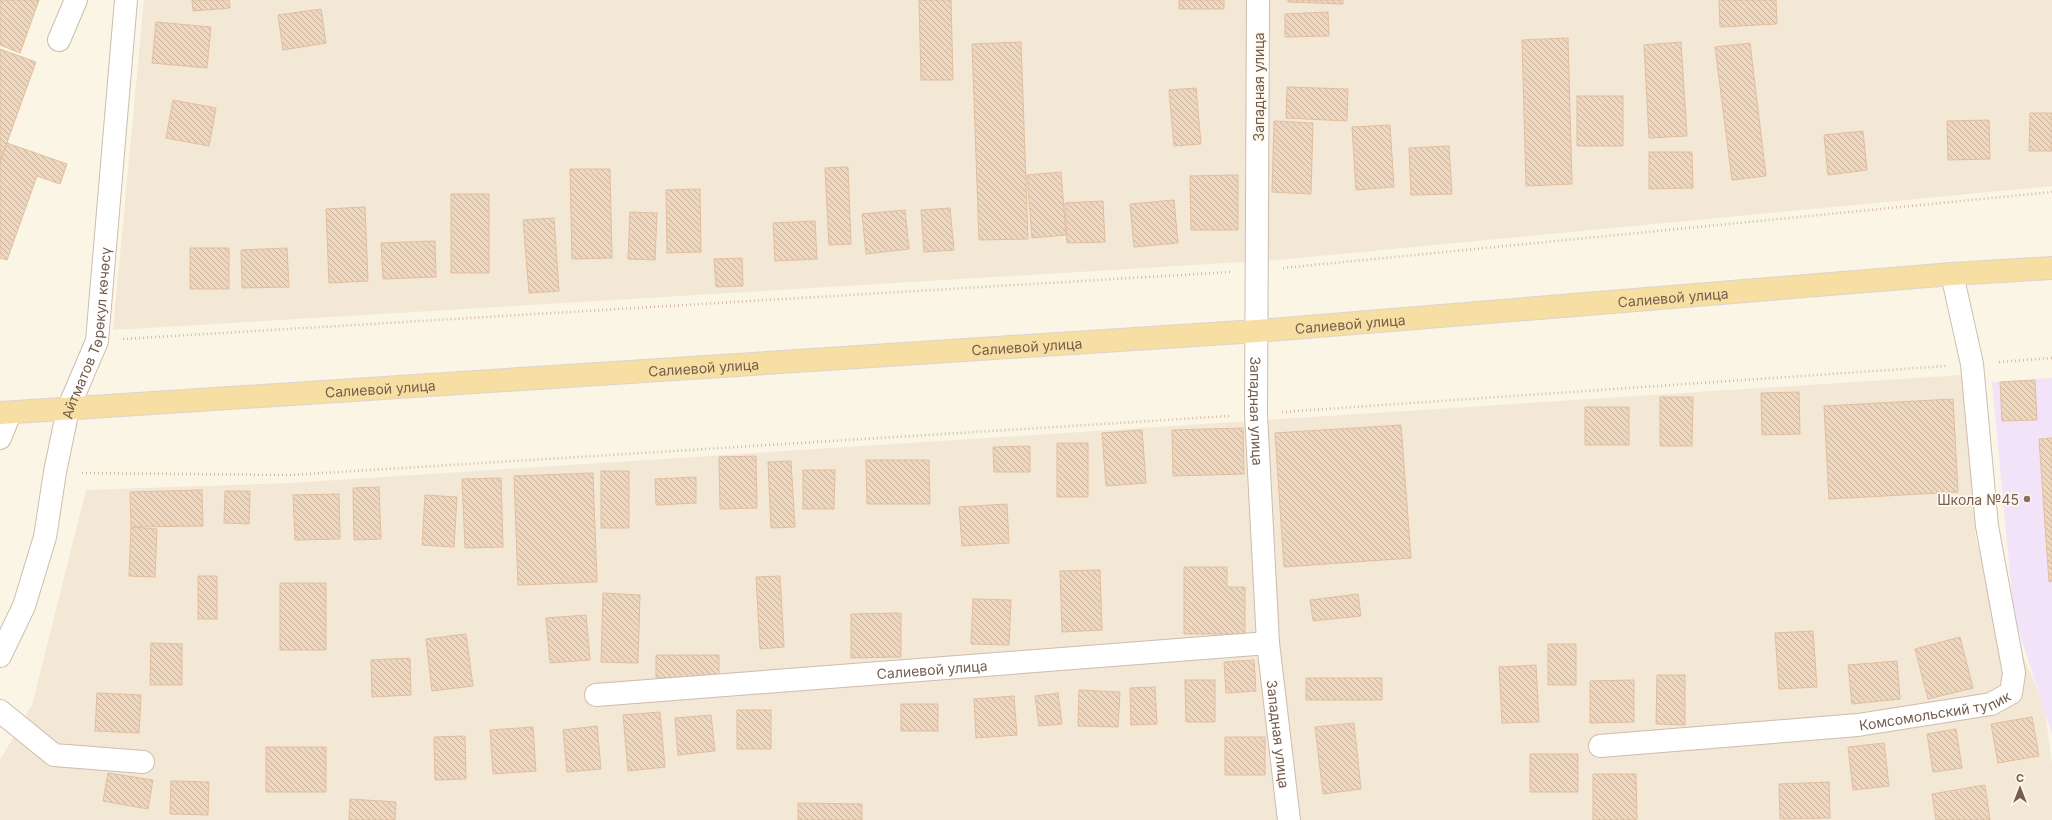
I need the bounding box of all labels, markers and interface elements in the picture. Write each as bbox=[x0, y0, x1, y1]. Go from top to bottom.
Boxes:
street label: Западная улица bbox=[1250, 32, 1267, 142]
street label: Айтматов Төрөкул көчөсү bbox=[58, 246, 113, 420]
street label: Салиевой улица bbox=[1617, 284, 1729, 310]
street label: Салиевой улица bbox=[1294, 310, 1406, 336]
street label: Салиевой улица bbox=[971, 334, 1083, 358]
street label: Салиевой улица bbox=[648, 355, 759, 379]
street label: Западная улица bbox=[1248, 356, 1267, 466]
street label: Салиевой улица bbox=[324, 376, 436, 400]
place label: Школа №45 bbox=[1937, 491, 2019, 508]
marker: Школа №45 bbox=[2022, 494, 2032, 504]
street label: Салиевой улица bbox=[876, 656, 988, 682]
street label: Западная улица bbox=[1264, 679, 1294, 789]
street label: Комсомольский тупик bbox=[1858, 686, 2014, 733]
north arrow bbox=[2000, 768, 2040, 808]
text: С bbox=[2016, 771, 2024, 785]

